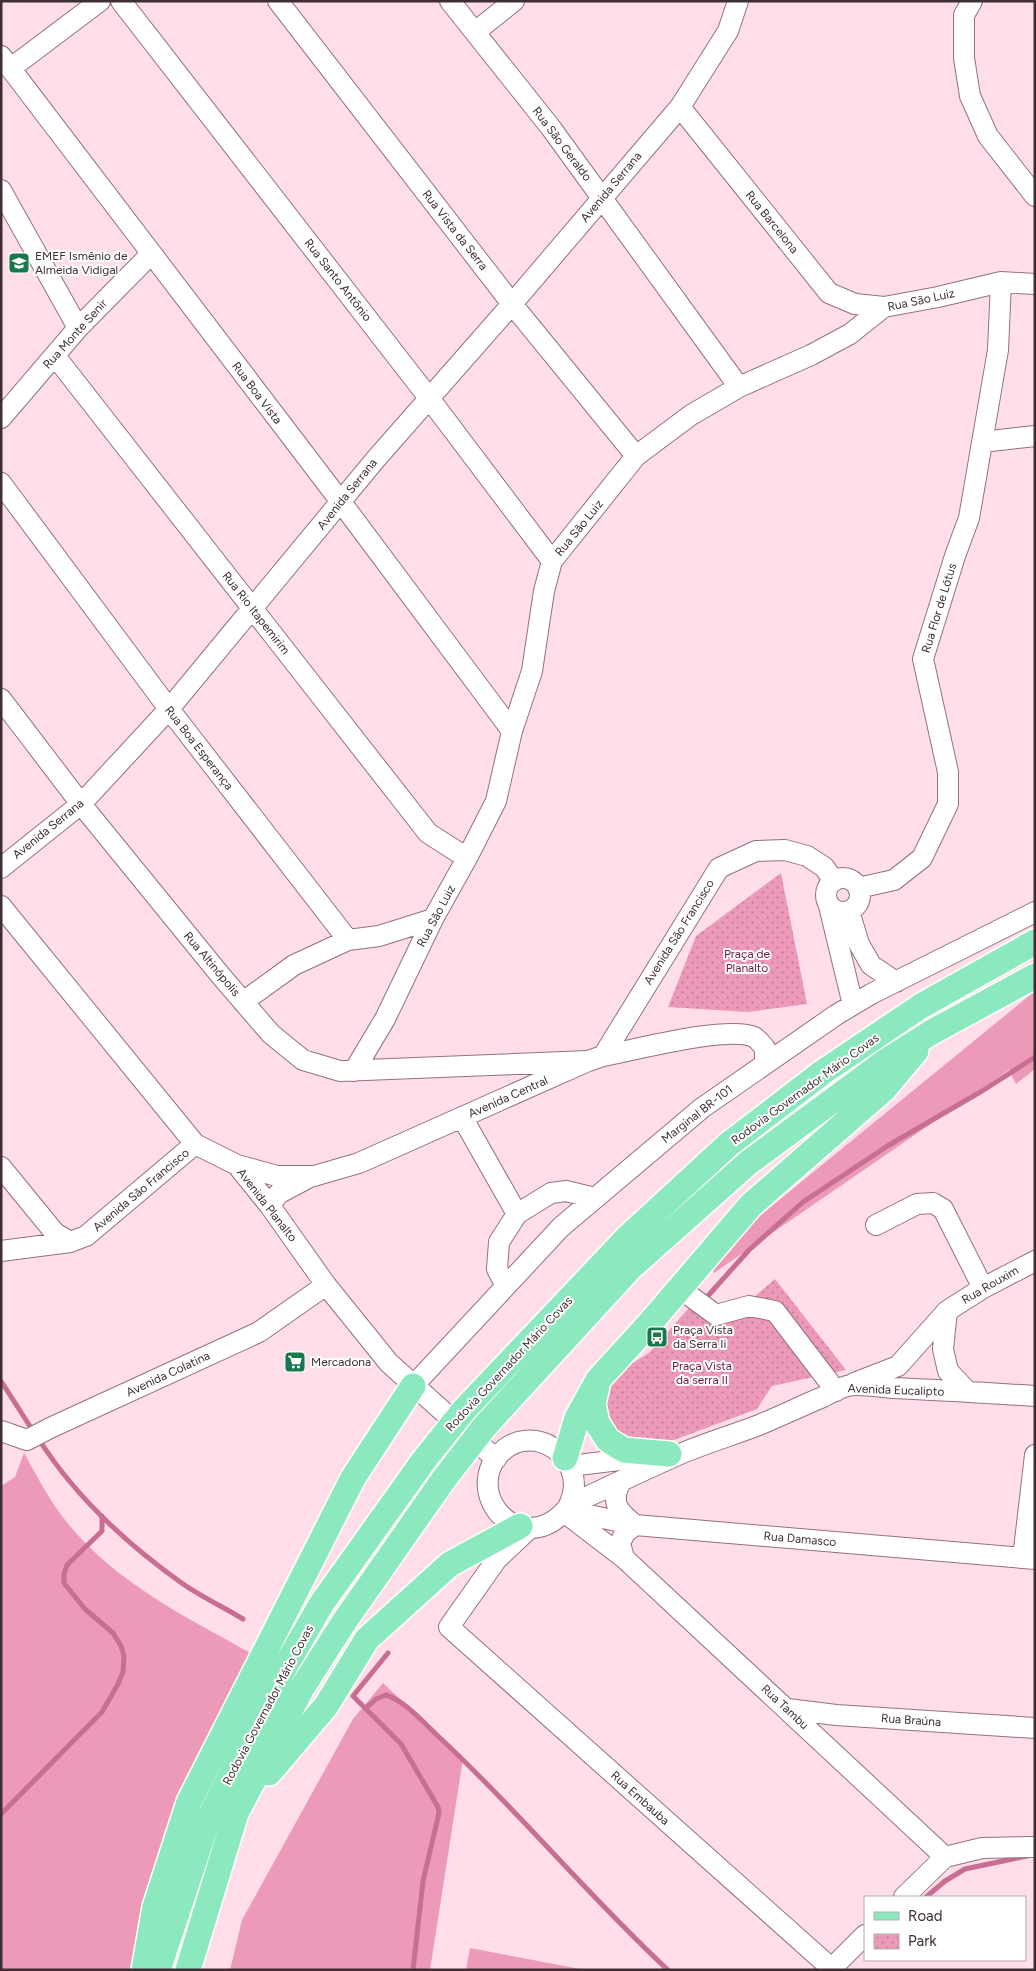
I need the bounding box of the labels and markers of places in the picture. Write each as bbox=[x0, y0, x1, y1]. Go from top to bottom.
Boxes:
place label: EMEF Ismênio de Almeida Vidigal bbox=[35, 249, 128, 277]
school or university icon: EMEF Ismênio de Almeida Vidigal bbox=[7, 251, 31, 275]
place label: Praça Vista da Serra Ii bbox=[673, 1323, 733, 1351]
bus stop icon: Praça Vista da Serra Ii bbox=[645, 1325, 669, 1349]
supermarket icon: Mercadona bbox=[283, 1350, 307, 1374]
place label: Mercadona bbox=[311, 1355, 371, 1369]

